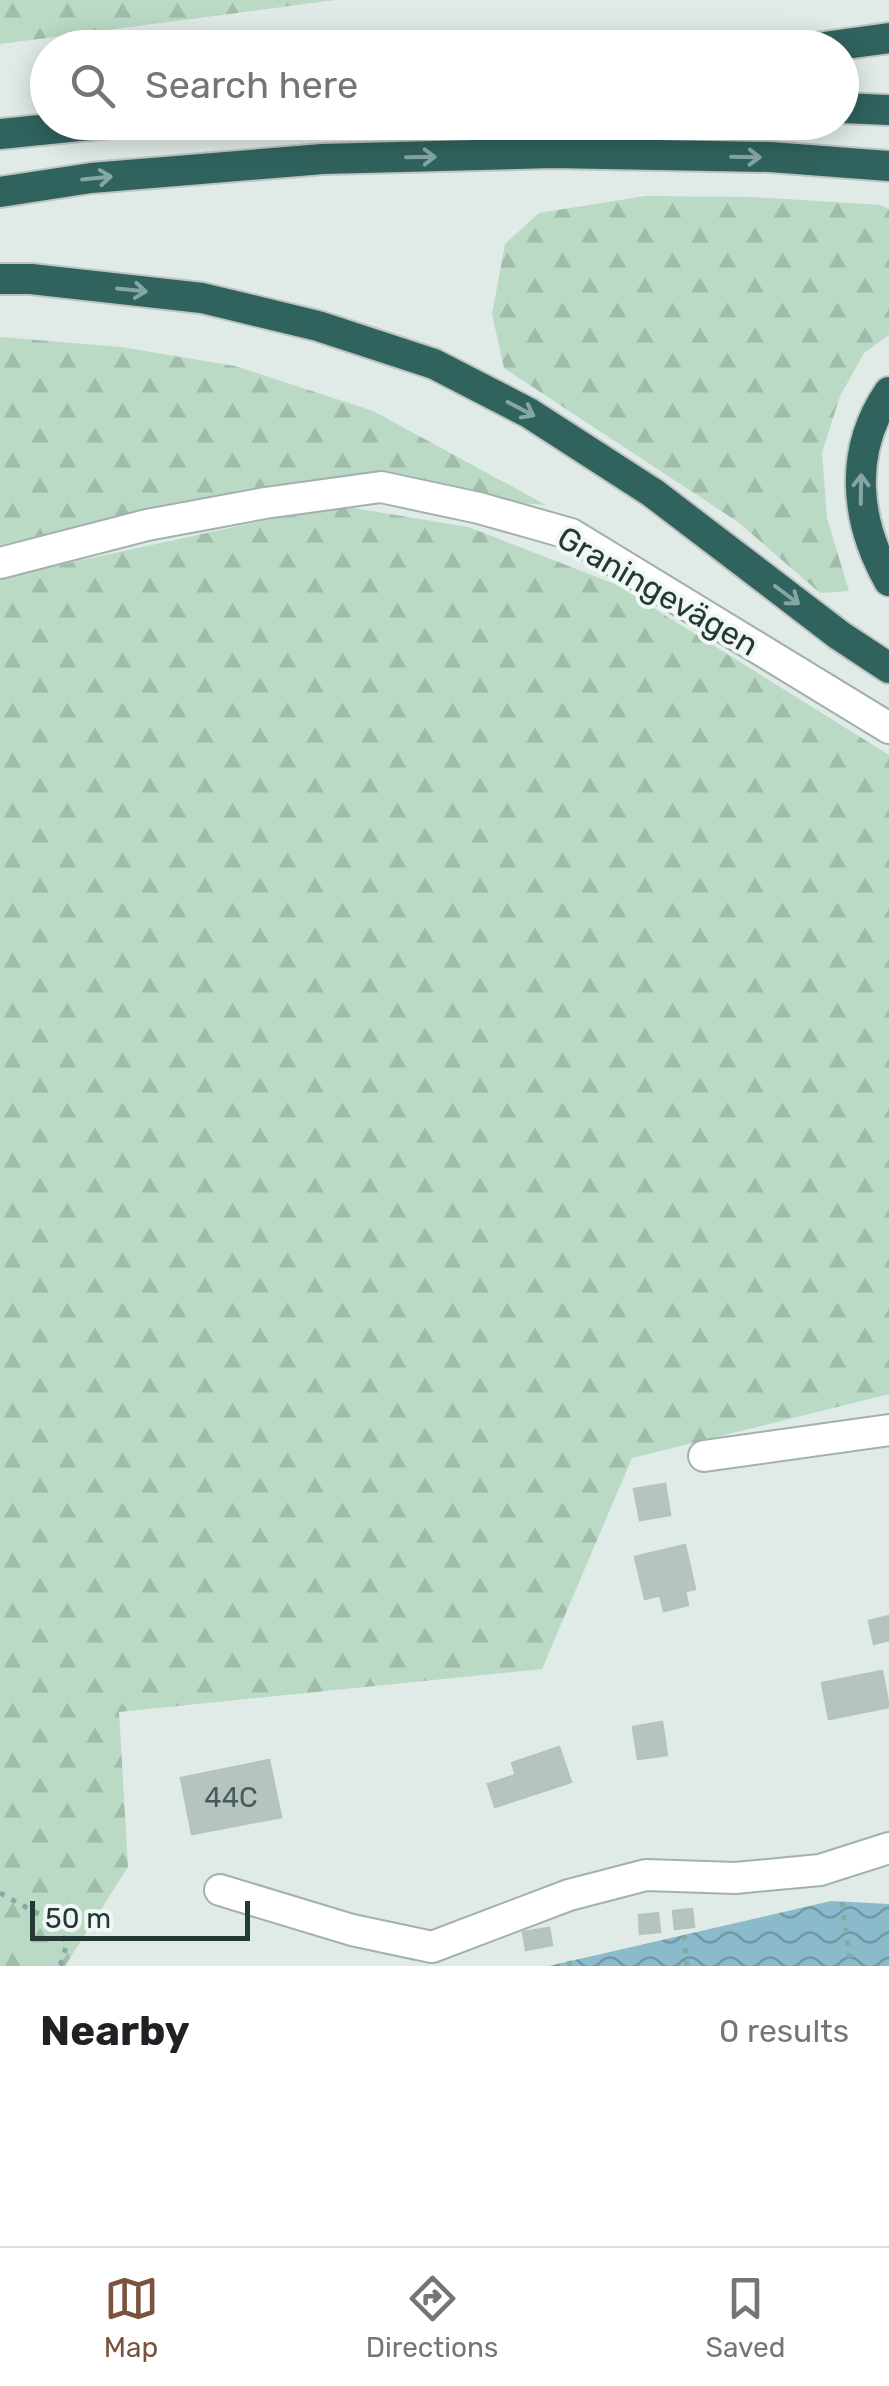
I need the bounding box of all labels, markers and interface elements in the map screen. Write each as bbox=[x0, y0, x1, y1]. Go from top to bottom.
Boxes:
search box bbox=[30, 30, 859, 140]
icon: search bbox=[65, 58, 120, 113]
text: Search here bbox=[145, 62, 358, 108]
one-way arrow bbox=[404, 147, 436, 166]
one-way arrow bbox=[729, 147, 761, 166]
one-way arrow bbox=[80, 168, 112, 187]
one-way arrow bbox=[115, 281, 148, 300]
one-way arrow bbox=[505, 399, 535, 419]
one-way arrow bbox=[852, 474, 870, 506]
street label: Graningevägen bbox=[551, 518, 765, 664]
one-way arrow bbox=[773, 584, 800, 605]
house number: 44C bbox=[204, 1781, 258, 1814]
scale bar bbox=[30, 1896, 250, 1940]
text: 50 m bbox=[45, 1902, 111, 1935]
text: Nearby bbox=[40, 2006, 190, 2056]
text: 0 results bbox=[719, 2012, 849, 2050]
tab: Map bbox=[104, 2271, 159, 2364]
tab: Directions bbox=[366, 2271, 498, 2364]
tab: Saved bbox=[705, 2271, 785, 2364]

